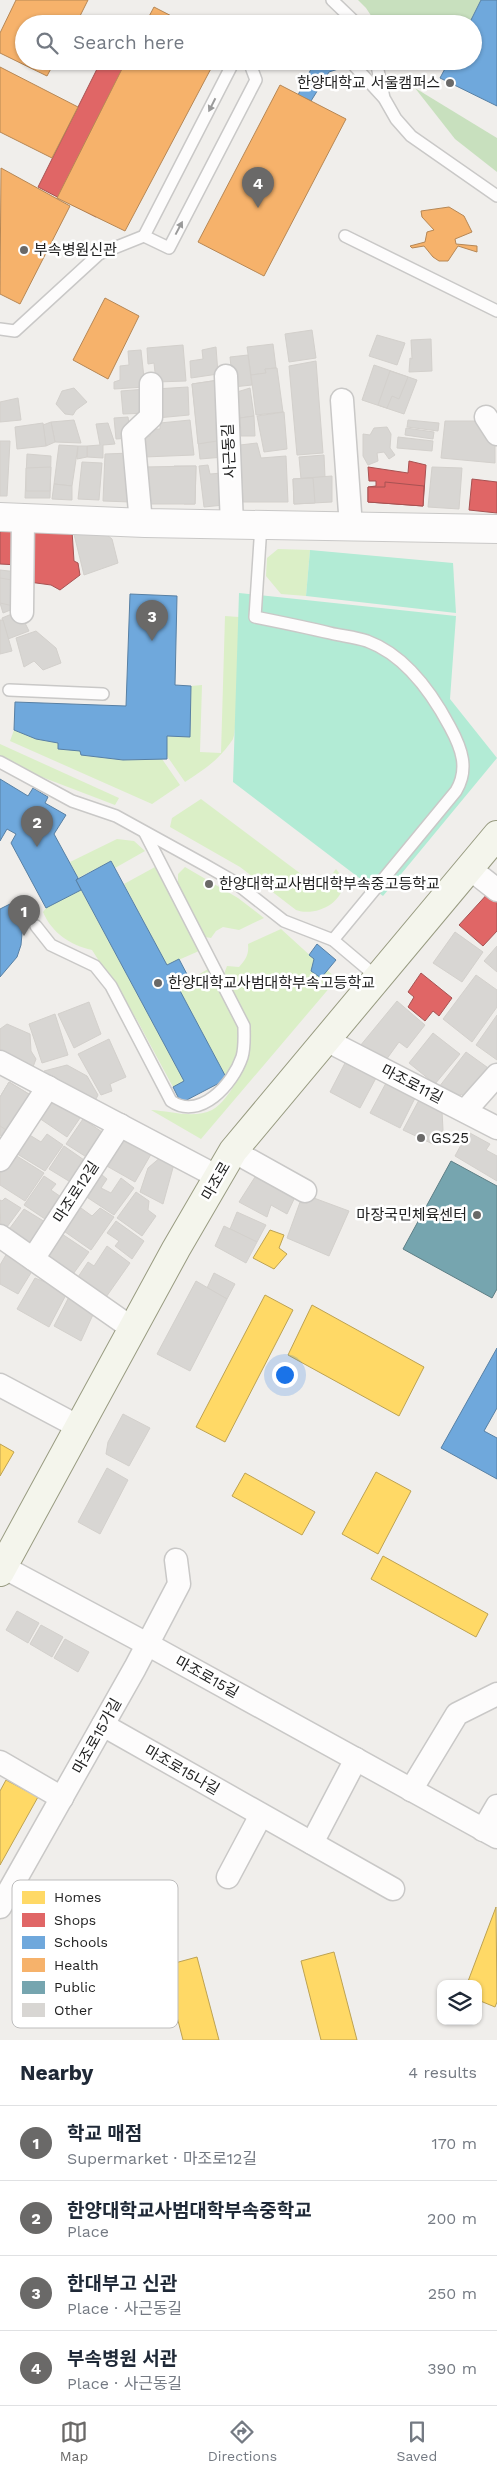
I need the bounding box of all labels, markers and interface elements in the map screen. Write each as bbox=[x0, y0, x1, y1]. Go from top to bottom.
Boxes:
search box bbox=[15, 15, 482, 70]
icon: search bbox=[33, 29, 61, 57]
text: Search here bbox=[73, 31, 184, 54]
place label: 한양대학교 서울캠퍼스 bbox=[297, 74, 440, 92]
marker: 한양대학교 서울캠퍼스 bbox=[444, 77, 456, 89]
one-way arrow bbox=[208, 97, 216, 112]
pin: 4 bbox=[242, 167, 274, 208]
one-way arrow bbox=[175, 221, 183, 235]
place label: 부속병원신관 bbox=[34, 241, 117, 259]
marker: 부속병원신관 bbox=[18, 244, 30, 256]
street label: 사근동길 bbox=[219, 423, 239, 479]
pin: 3 bbox=[136, 600, 168, 641]
pin: 2 bbox=[21, 806, 53, 847]
place label: 한양대학교사범대학부속중고등학교 bbox=[219, 875, 440, 893]
marker: 한양대학교사범대학부속중고등학교 bbox=[203, 878, 215, 890]
pin: 1 bbox=[8, 895, 40, 936]
place label: 한양대학교사범대학부속고등학교 bbox=[168, 974, 375, 992]
marker: 한양대학교사범대학부속고등학교 bbox=[152, 977, 164, 989]
street label: 마조로11길 bbox=[378, 1061, 446, 1107]
place label: GS25 bbox=[431, 1129, 469, 1147]
marker: GS25 bbox=[415, 1132, 427, 1144]
street label: 마조로12길 bbox=[49, 1158, 103, 1226]
street label: 마조로 bbox=[198, 1159, 234, 1203]
place label: 마장국민체육센터 bbox=[357, 1206, 467, 1224]
marker: 마장국민체육센터 bbox=[471, 1209, 483, 1221]
your location bbox=[272, 1362, 298, 1388]
street label: 마조로15길 bbox=[172, 1652, 242, 1702]
street label: 마조로15가길 bbox=[69, 1695, 125, 1777]
street label: 마조로15나길 bbox=[141, 1741, 223, 1799]
legend bbox=[12, 1880, 178, 2028]
text: Homes bbox=[54, 1889, 101, 1905]
text: Shops bbox=[54, 1912, 96, 1928]
text: Schools bbox=[54, 1934, 108, 1950]
text: Health bbox=[54, 1957, 99, 1973]
text: Public bbox=[54, 1979, 96, 1995]
map controls bbox=[437, 1980, 482, 2025]
button: layers bbox=[437, 1980, 482, 2025]
text: Other bbox=[54, 2002, 93, 2018]
text: Nearby bbox=[20, 2060, 93, 2085]
text: 4 results bbox=[408, 2063, 477, 2082]
text: 학교 매점 bbox=[67, 2122, 142, 2145]
text: 1 bbox=[33, 2134, 39, 2153]
text: 170 m bbox=[431, 2134, 477, 2153]
text: Supermarket · 마조로12길 bbox=[67, 2149, 257, 2168]
text: 한양대학교사범대학부속중학교 bbox=[67, 2199, 312, 2222]
text: 2 bbox=[31, 2209, 41, 2228]
text: 200 m bbox=[427, 2209, 477, 2228]
text: Place bbox=[67, 2222, 109, 2241]
text: 한대부고 신관 bbox=[67, 2272, 177, 2295]
text: 3 bbox=[31, 2284, 41, 2303]
text: 250 m bbox=[428, 2284, 477, 2303]
text: Place · 사근동길 bbox=[67, 2299, 182, 2318]
text: 부속병원 서관 bbox=[67, 2347, 177, 2370]
text: 4 bbox=[31, 2359, 41, 2378]
text: 390 m bbox=[427, 2359, 477, 2378]
text: Place · 사근동길 bbox=[67, 2374, 182, 2393]
tab: Map bbox=[60, 2418, 88, 2464]
tab: Directions bbox=[208, 2418, 277, 2464]
tab: Saved bbox=[397, 2418, 437, 2464]

